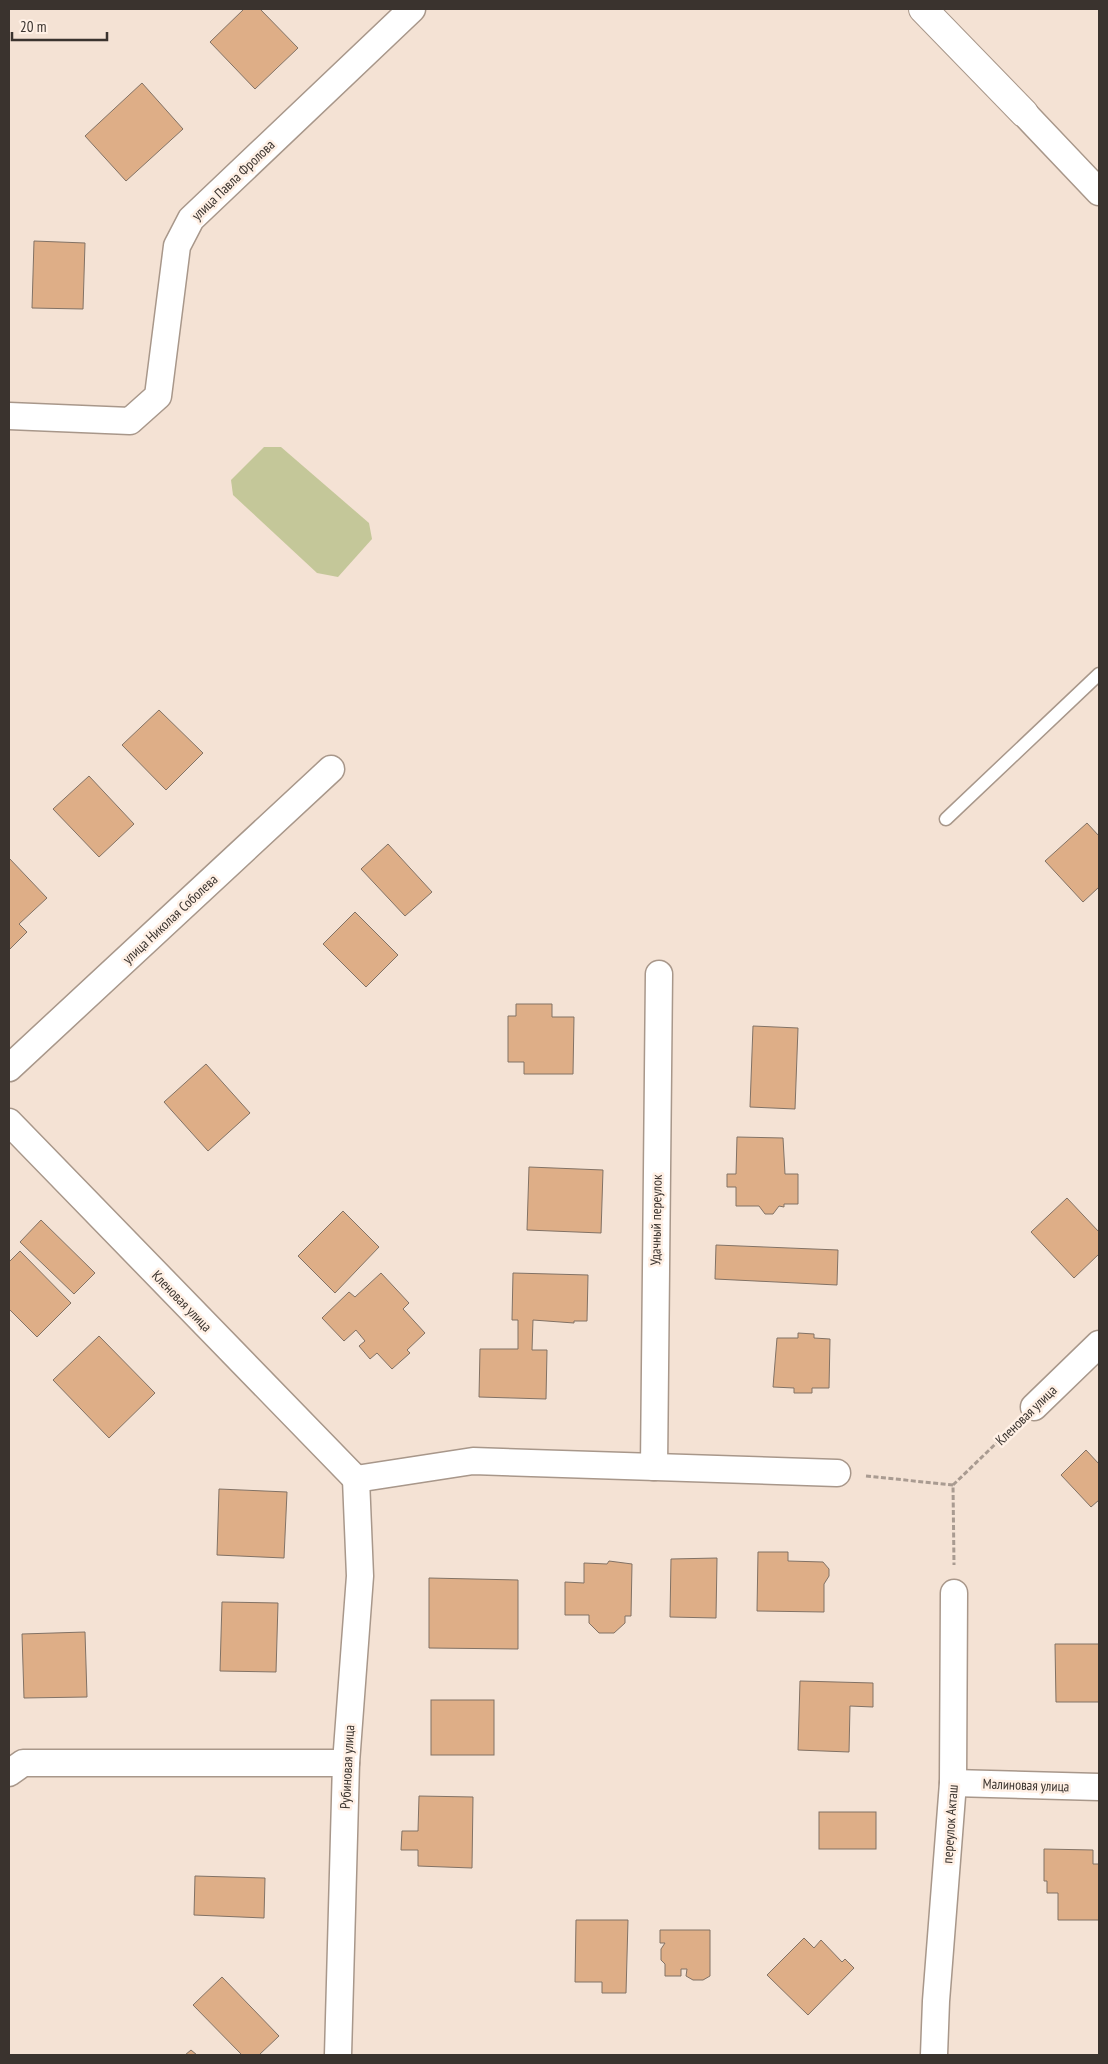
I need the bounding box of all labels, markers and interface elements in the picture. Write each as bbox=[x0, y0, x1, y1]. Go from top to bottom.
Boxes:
scale bar bbox=[12, 10, 108, 42]
text: 20 m bbox=[20, 17, 46, 36]
street label: улица Павла Фролова bbox=[188, 136, 278, 224]
street label: улица Николая Соболева bbox=[119, 870, 221, 968]
street label: Удачный переулок bbox=[646, 1174, 666, 1266]
street label: Кленовая улица bbox=[148, 1266, 216, 1336]
street label: Кленовая улица bbox=[991, 1381, 1061, 1449]
street label: Рубиновая улица bbox=[336, 1725, 358, 1809]
street label: Малиновая улица bbox=[982, 1774, 1070, 1796]
street label: переулок Акташ bbox=[938, 1784, 962, 1864]

